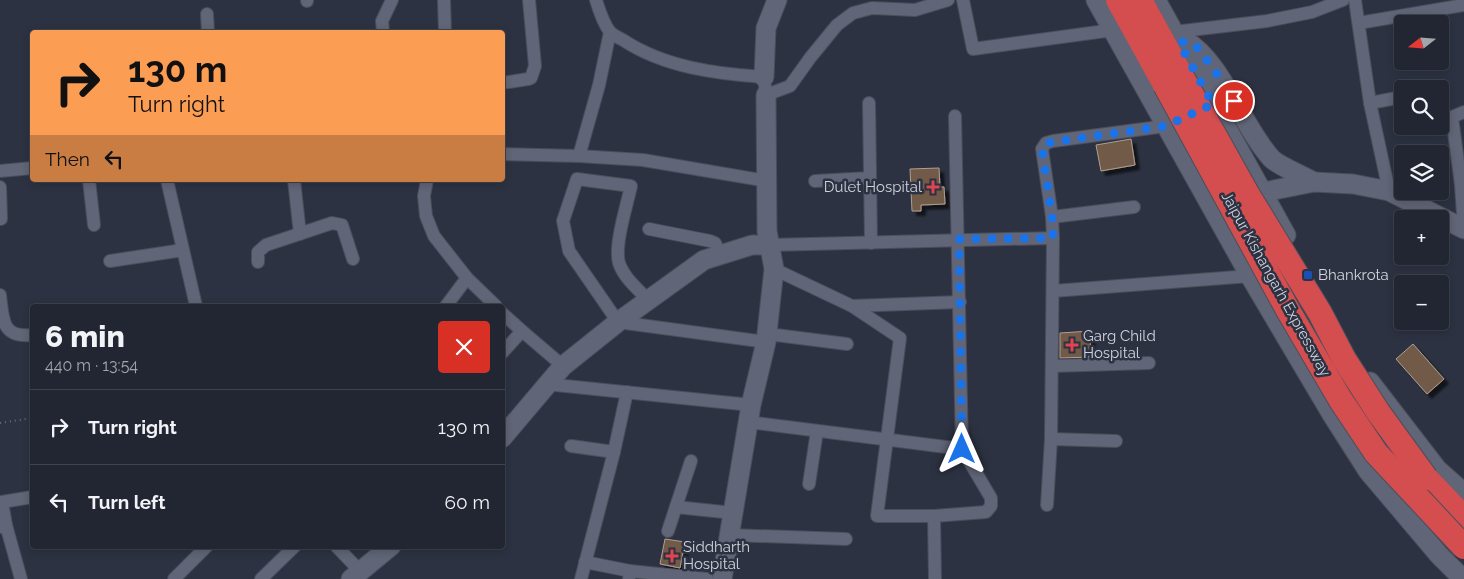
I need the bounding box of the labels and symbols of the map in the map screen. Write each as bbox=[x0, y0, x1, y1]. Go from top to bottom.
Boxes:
north arrow bbox=[1394, 15, 1449, 70]
pin bbox=[1213, 80, 1255, 122]
place label: Dulet Hospital bbox=[824, 178, 923, 196]
marker: Dulet Hospital bbox=[926, 180, 940, 194]
street label: Jaipur Kishangarh Expressway bbox=[1218, 188, 1334, 380]
place label: Bhankrota bbox=[1318, 266, 1389, 284]
marker: Bhankrota bbox=[1302, 269, 1314, 281]
place label: Garg Child Hospital bbox=[1083, 327, 1156, 362]
marker: Garg Child Hospital bbox=[1065, 338, 1079, 352]
position arrow bbox=[935, 422, 987, 474]
place label: Siddharth Hospital bbox=[683, 538, 750, 573]
marker: Siddharth Hospital bbox=[665, 549, 679, 563]

